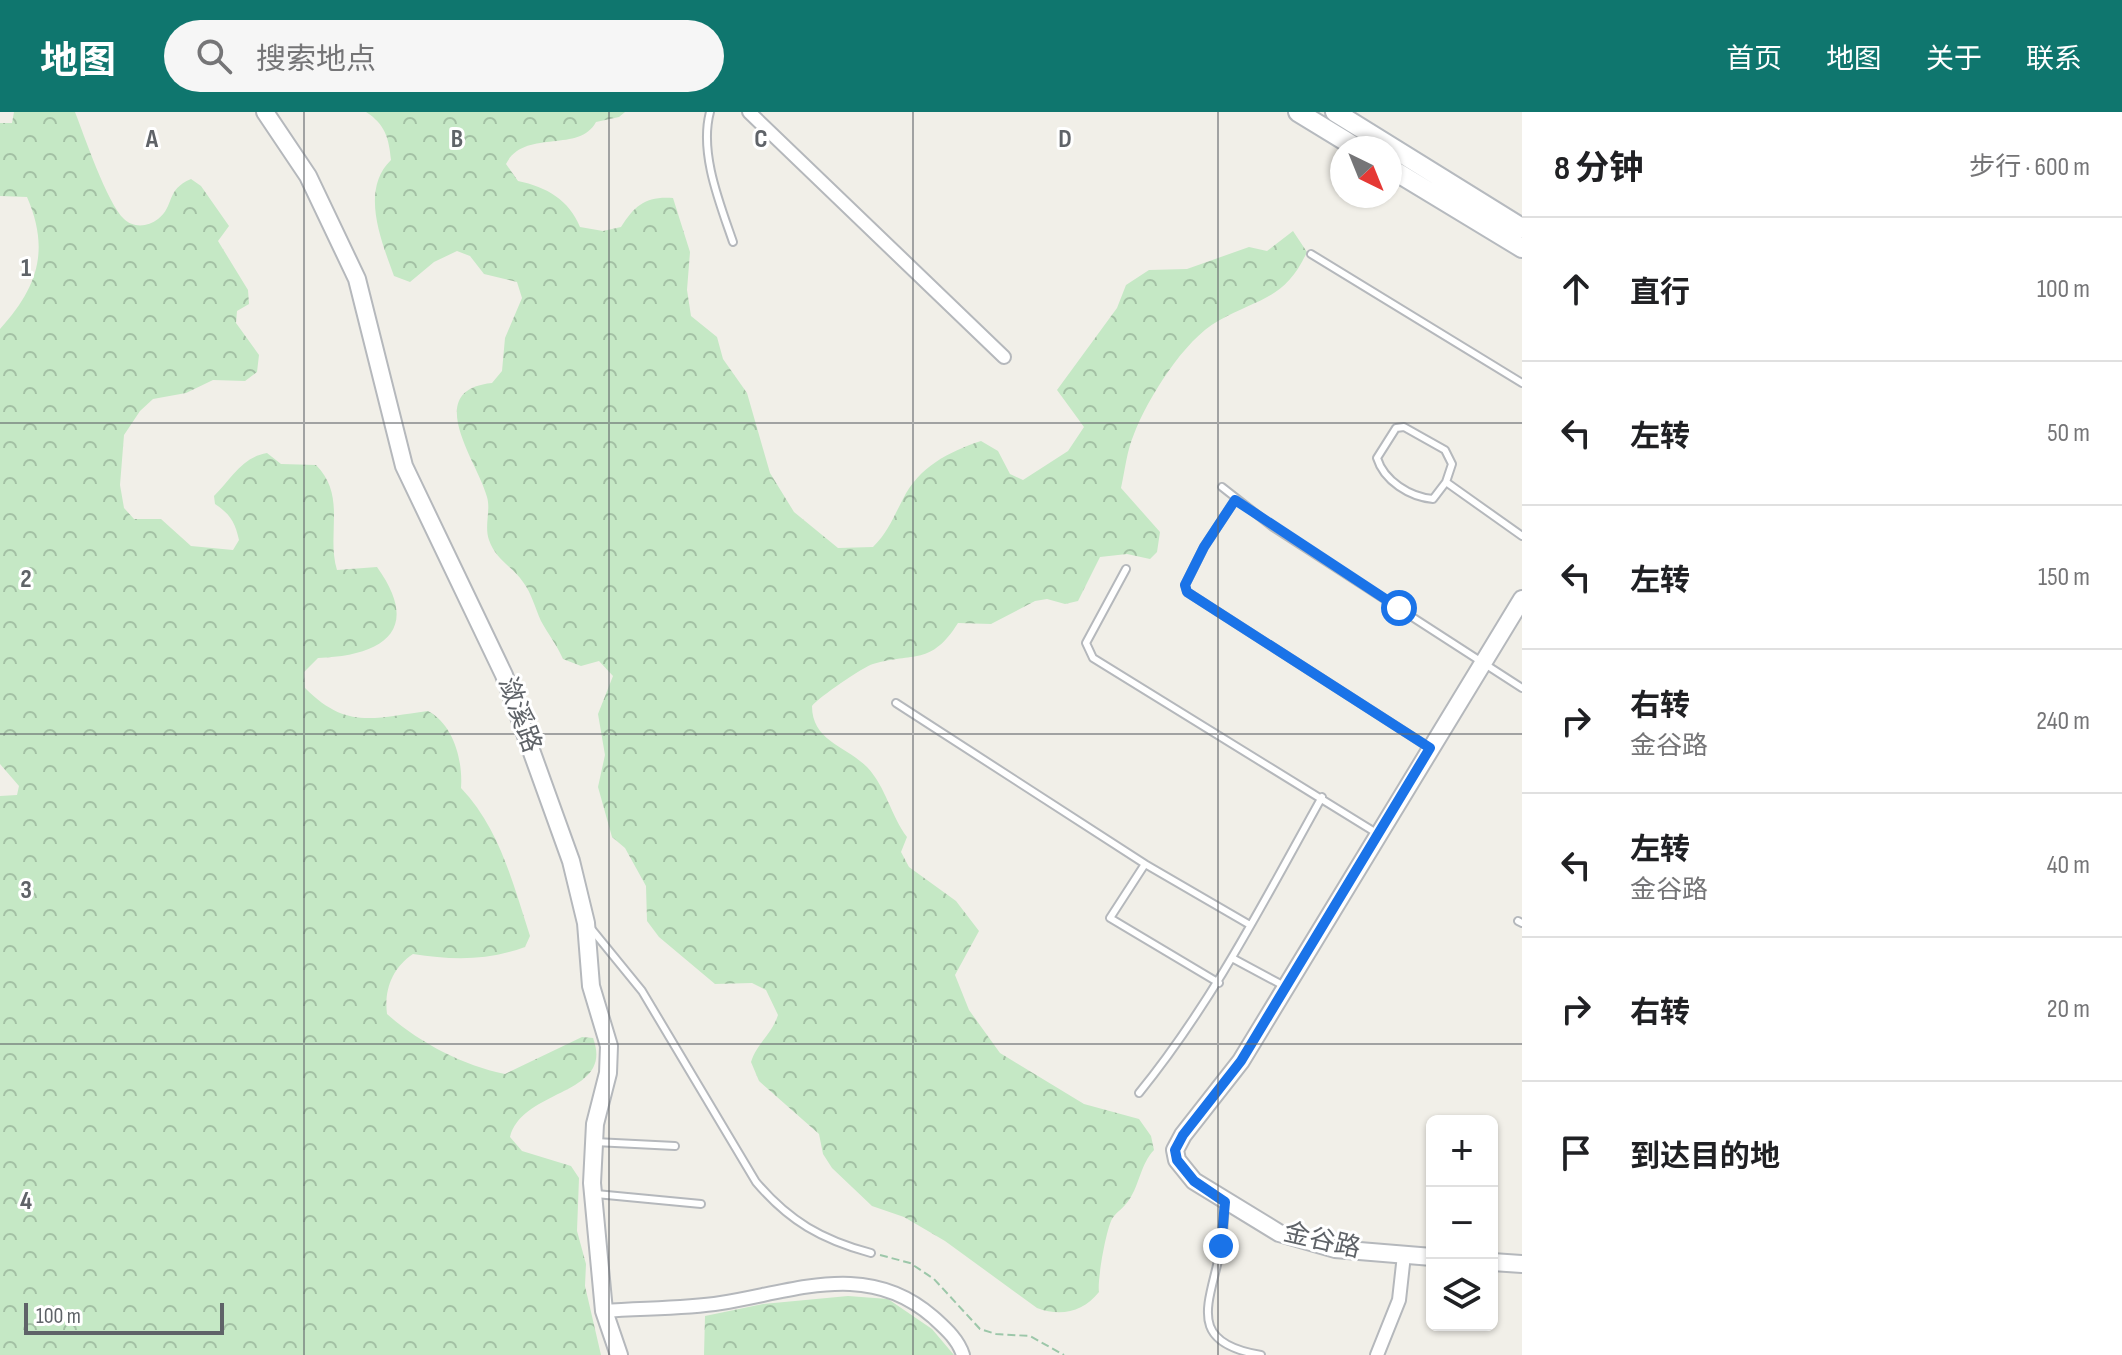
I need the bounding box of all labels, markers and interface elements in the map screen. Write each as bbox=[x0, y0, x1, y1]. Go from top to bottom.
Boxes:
search box bbox=[164, 20, 724, 92]
icon: search bbox=[192, 34, 236, 78]
text: 地图 bbox=[40, 39, 116, 84]
text: 搜索地点 bbox=[256, 42, 376, 78]
text: 首页 bbox=[1726, 43, 1782, 76]
text: 地图 bbox=[1826, 43, 1882, 76]
text: 关于 bbox=[1926, 43, 1982, 76]
text: 联系 bbox=[2026, 43, 2082, 76]
text: A bbox=[145, 124, 159, 155]
text: B bbox=[451, 124, 463, 155]
text: C bbox=[754, 124, 768, 155]
text: D bbox=[1058, 124, 1072, 155]
north arrow bbox=[1330, 136, 1402, 208]
text: 8 分钟 bbox=[1554, 148, 1643, 189]
text: 步行 · 600 m bbox=[1969, 152, 2090, 183]
text: 1 bbox=[21, 253, 31, 284]
icon: ahead bbox=[1554, 267, 1598, 311]
text: 100 m bbox=[2037, 274, 2090, 305]
text: 直行 bbox=[1630, 275, 1690, 311]
icon: left bbox=[1554, 411, 1598, 455]
text: 50 m bbox=[2047, 418, 2090, 449]
text: 左转 bbox=[1630, 419, 1690, 455]
icon: left bbox=[1554, 555, 1598, 599]
text: 150 m bbox=[2038, 562, 2090, 593]
text: 左转 bbox=[1630, 563, 1690, 599]
text: 2 bbox=[20, 564, 32, 595]
route start bbox=[1381, 590, 1417, 626]
street label: 潋溪路 bbox=[491, 673, 547, 757]
text: 右转 bbox=[1630, 688, 1690, 724]
icon: right bbox=[1554, 699, 1598, 743]
text: 240 m bbox=[2036, 706, 2090, 737]
text: 金谷路 bbox=[1630, 731, 1708, 762]
text: 左转 bbox=[1630, 832, 1690, 868]
icon: left bbox=[1554, 843, 1598, 887]
text: 40 m bbox=[2047, 850, 2090, 881]
text: 3 bbox=[20, 875, 32, 906]
text: 金谷路 bbox=[1630, 875, 1708, 906]
icon: right bbox=[1554, 987, 1598, 1031]
text: 20 m bbox=[2047, 994, 2090, 1025]
text: 右转 bbox=[1630, 995, 1690, 1031]
map controls bbox=[1426, 1115, 1498, 1331]
button: + bbox=[1426, 1115, 1498, 1187]
icon: arrive bbox=[1554, 1131, 1598, 1175]
text: 到达目的地 bbox=[1630, 1139, 1780, 1175]
text: 4 bbox=[20, 1186, 32, 1217]
button: − bbox=[1426, 1187, 1498, 1259]
street label: 金谷路 bbox=[1281, 1217, 1363, 1265]
route end bbox=[1203, 1228, 1239, 1264]
button: layers bbox=[1426, 1259, 1498, 1331]
scale bar bbox=[24, 1299, 224, 1335]
text: 100 m bbox=[36, 1303, 81, 1330]

